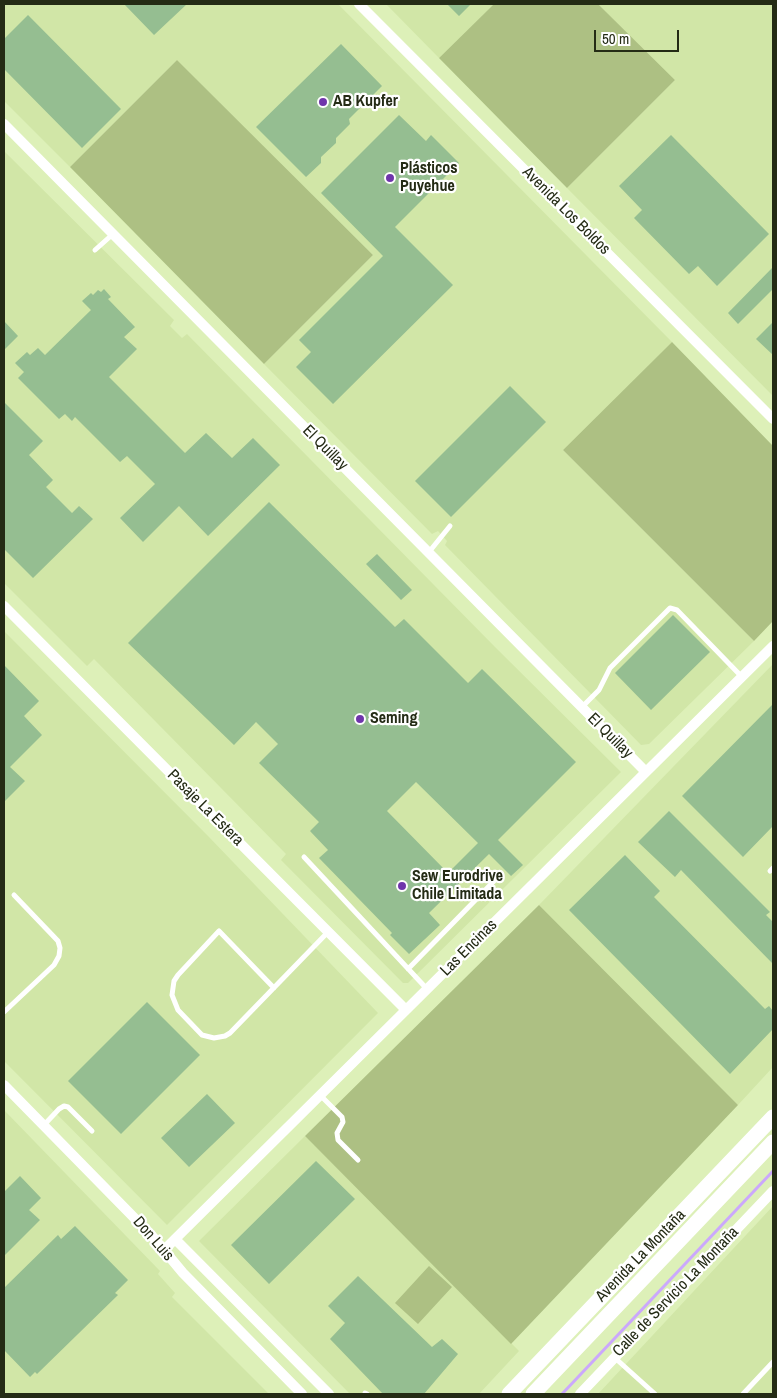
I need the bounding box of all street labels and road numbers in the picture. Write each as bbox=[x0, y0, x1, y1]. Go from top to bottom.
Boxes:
street label: Avenida Los Boldos bbox=[518, 163, 614, 259]
street label: El Quillay bbox=[298, 421, 352, 475]
street label: El Quillay bbox=[583, 709, 637, 763]
street label: Pasaje La Estera bbox=[163, 766, 247, 850]
street label: Las Encinas bbox=[437, 916, 501, 980]
street label: Avenida La Montaña bbox=[592, 1206, 690, 1306]
street label: Don Luis bbox=[129, 1213, 177, 1265]
street label: Calle de Servicio La Montaña bbox=[609, 1223, 743, 1361]

